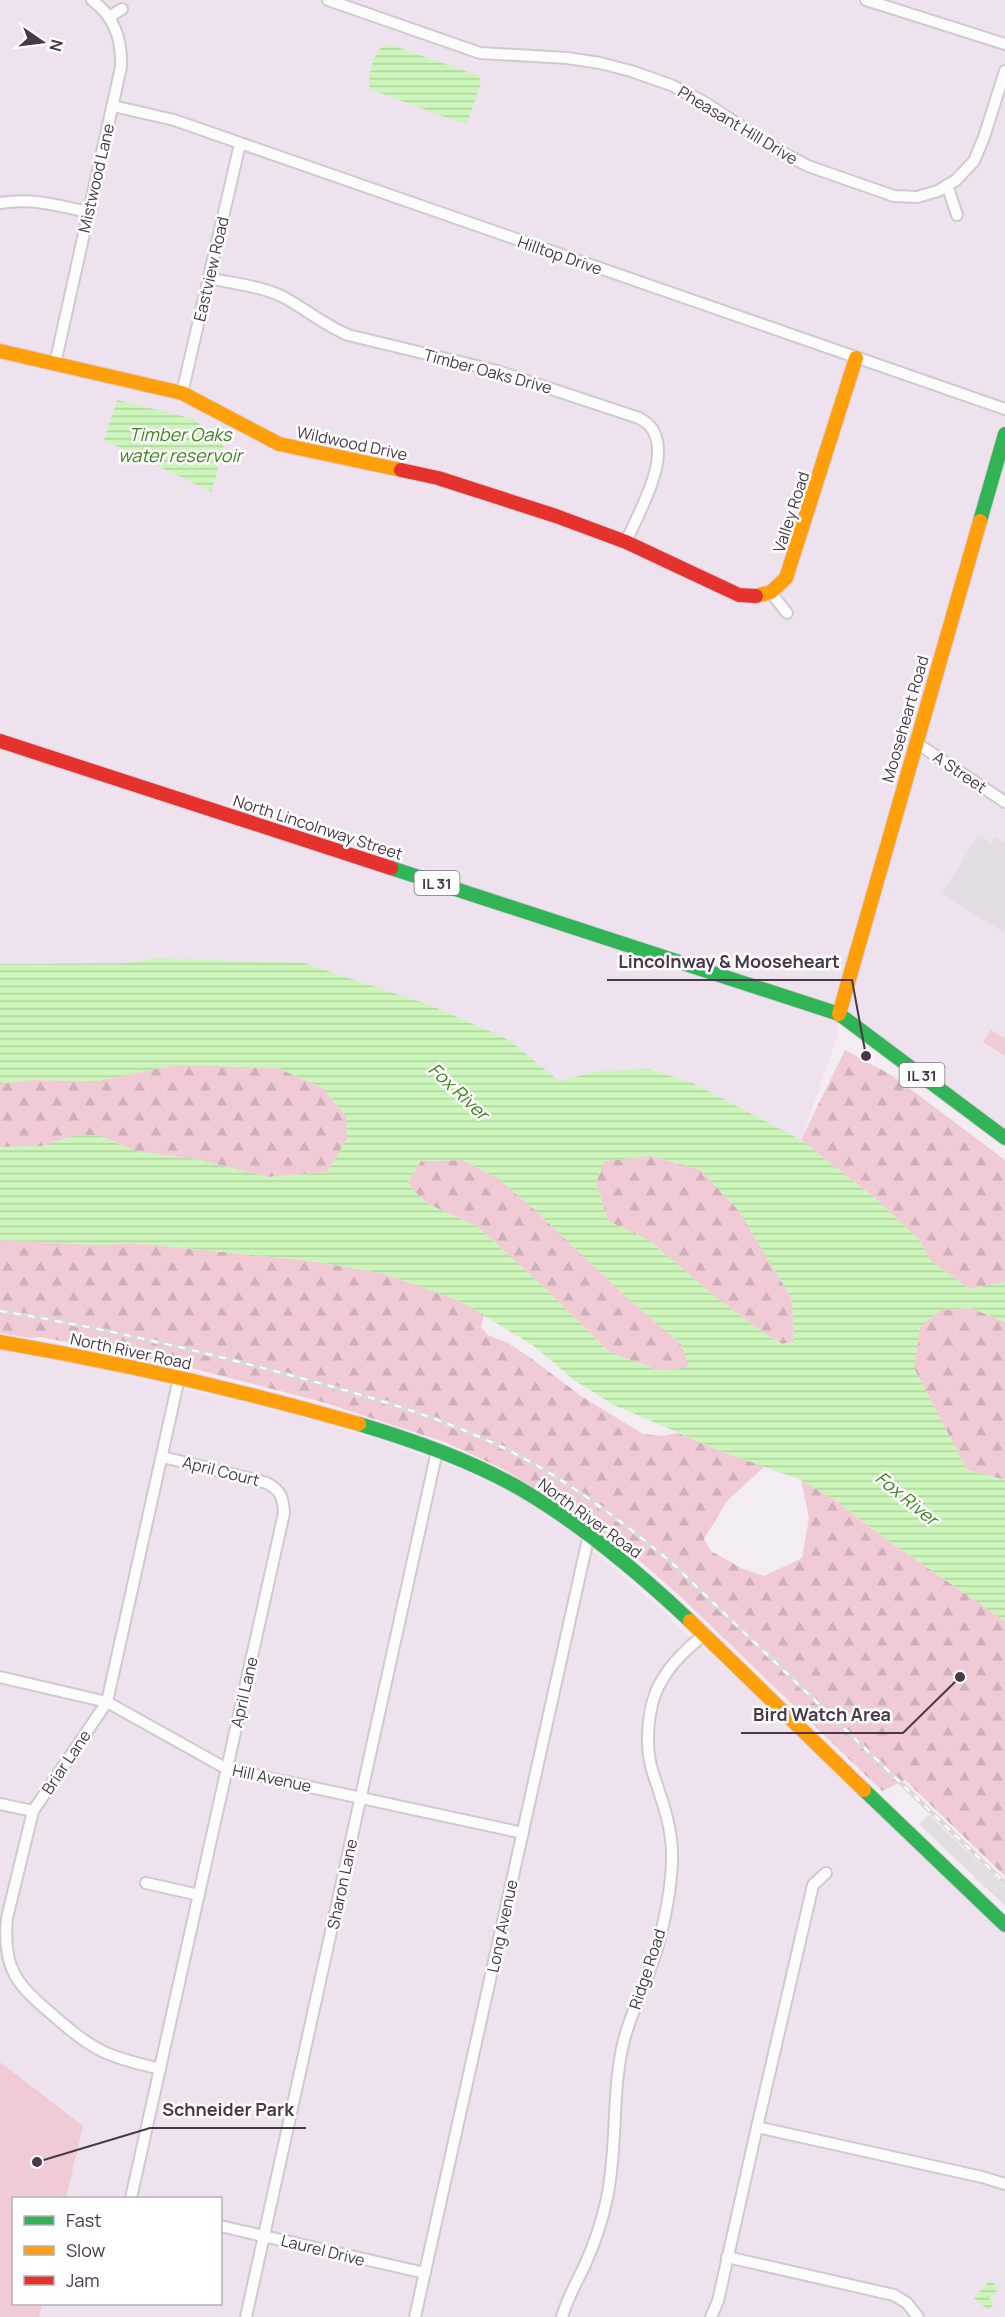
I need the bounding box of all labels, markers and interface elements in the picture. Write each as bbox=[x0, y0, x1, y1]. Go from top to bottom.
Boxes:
north arrow bbox=[12, 12, 72, 72]
text: N bbox=[44, 37, 69, 54]
street label: Pheasant Hill Drive bbox=[674, 80, 802, 170]
street label: Mistwood Lane bbox=[73, 121, 119, 235]
street label: Eastview Road bbox=[188, 214, 234, 324]
street label: Hilltop Drive bbox=[515, 230, 605, 280]
street label: Timber Oaks Drive bbox=[421, 343, 555, 399]
street label: Wildwood Drive bbox=[295, 421, 409, 465]
water label: Timber Oaks water reservoir bbox=[118, 422, 245, 467]
street label: Valley Road bbox=[768, 469, 814, 555]
street label: Mooseheart Road bbox=[876, 653, 934, 785]
street label: A Street bbox=[929, 746, 991, 798]
street label: North Lincolnway Street bbox=[231, 789, 405, 865]
road number: IL 31 bbox=[414, 871, 460, 895]
callout: Lincolnway & Mooseheart bbox=[607, 944, 852, 980]
text: Lincolnway & Mooseheart bbox=[618, 949, 840, 973]
water label: Fox River bbox=[424, 1057, 496, 1127]
road number: IL 31 bbox=[900, 1063, 944, 1087]
street label: North River Road bbox=[68, 1327, 194, 1375]
street label: April Court bbox=[180, 1451, 262, 1491]
water label: Fox River bbox=[871, 1465, 945, 1532]
street label: North River Road bbox=[534, 1473, 646, 1563]
street label: April Lane bbox=[225, 1654, 263, 1730]
callout: Bird Watch Area bbox=[741, 1697, 903, 1733]
text: Bird Watch Area bbox=[753, 1702, 891, 1726]
street label: Briar Lane bbox=[36, 1726, 96, 1798]
street label: Hill Avenue bbox=[231, 1759, 313, 1797]
street label: Sharon Lane bbox=[322, 1837, 362, 1931]
street label: Long Avenue bbox=[481, 1877, 523, 1975]
street label: Ridge Road bbox=[624, 1926, 670, 2012]
callout: Schneider Park bbox=[150, 2092, 306, 2128]
text: Schneider Park bbox=[162, 2097, 295, 2121]
legend bbox=[12, 2197, 222, 2305]
text: Fast bbox=[66, 2208, 101, 2232]
street label: Laurel Drive bbox=[279, 2229, 367, 2271]
text: Slow bbox=[66, 2238, 106, 2262]
text: Jam bbox=[66, 2268, 100, 2292]

